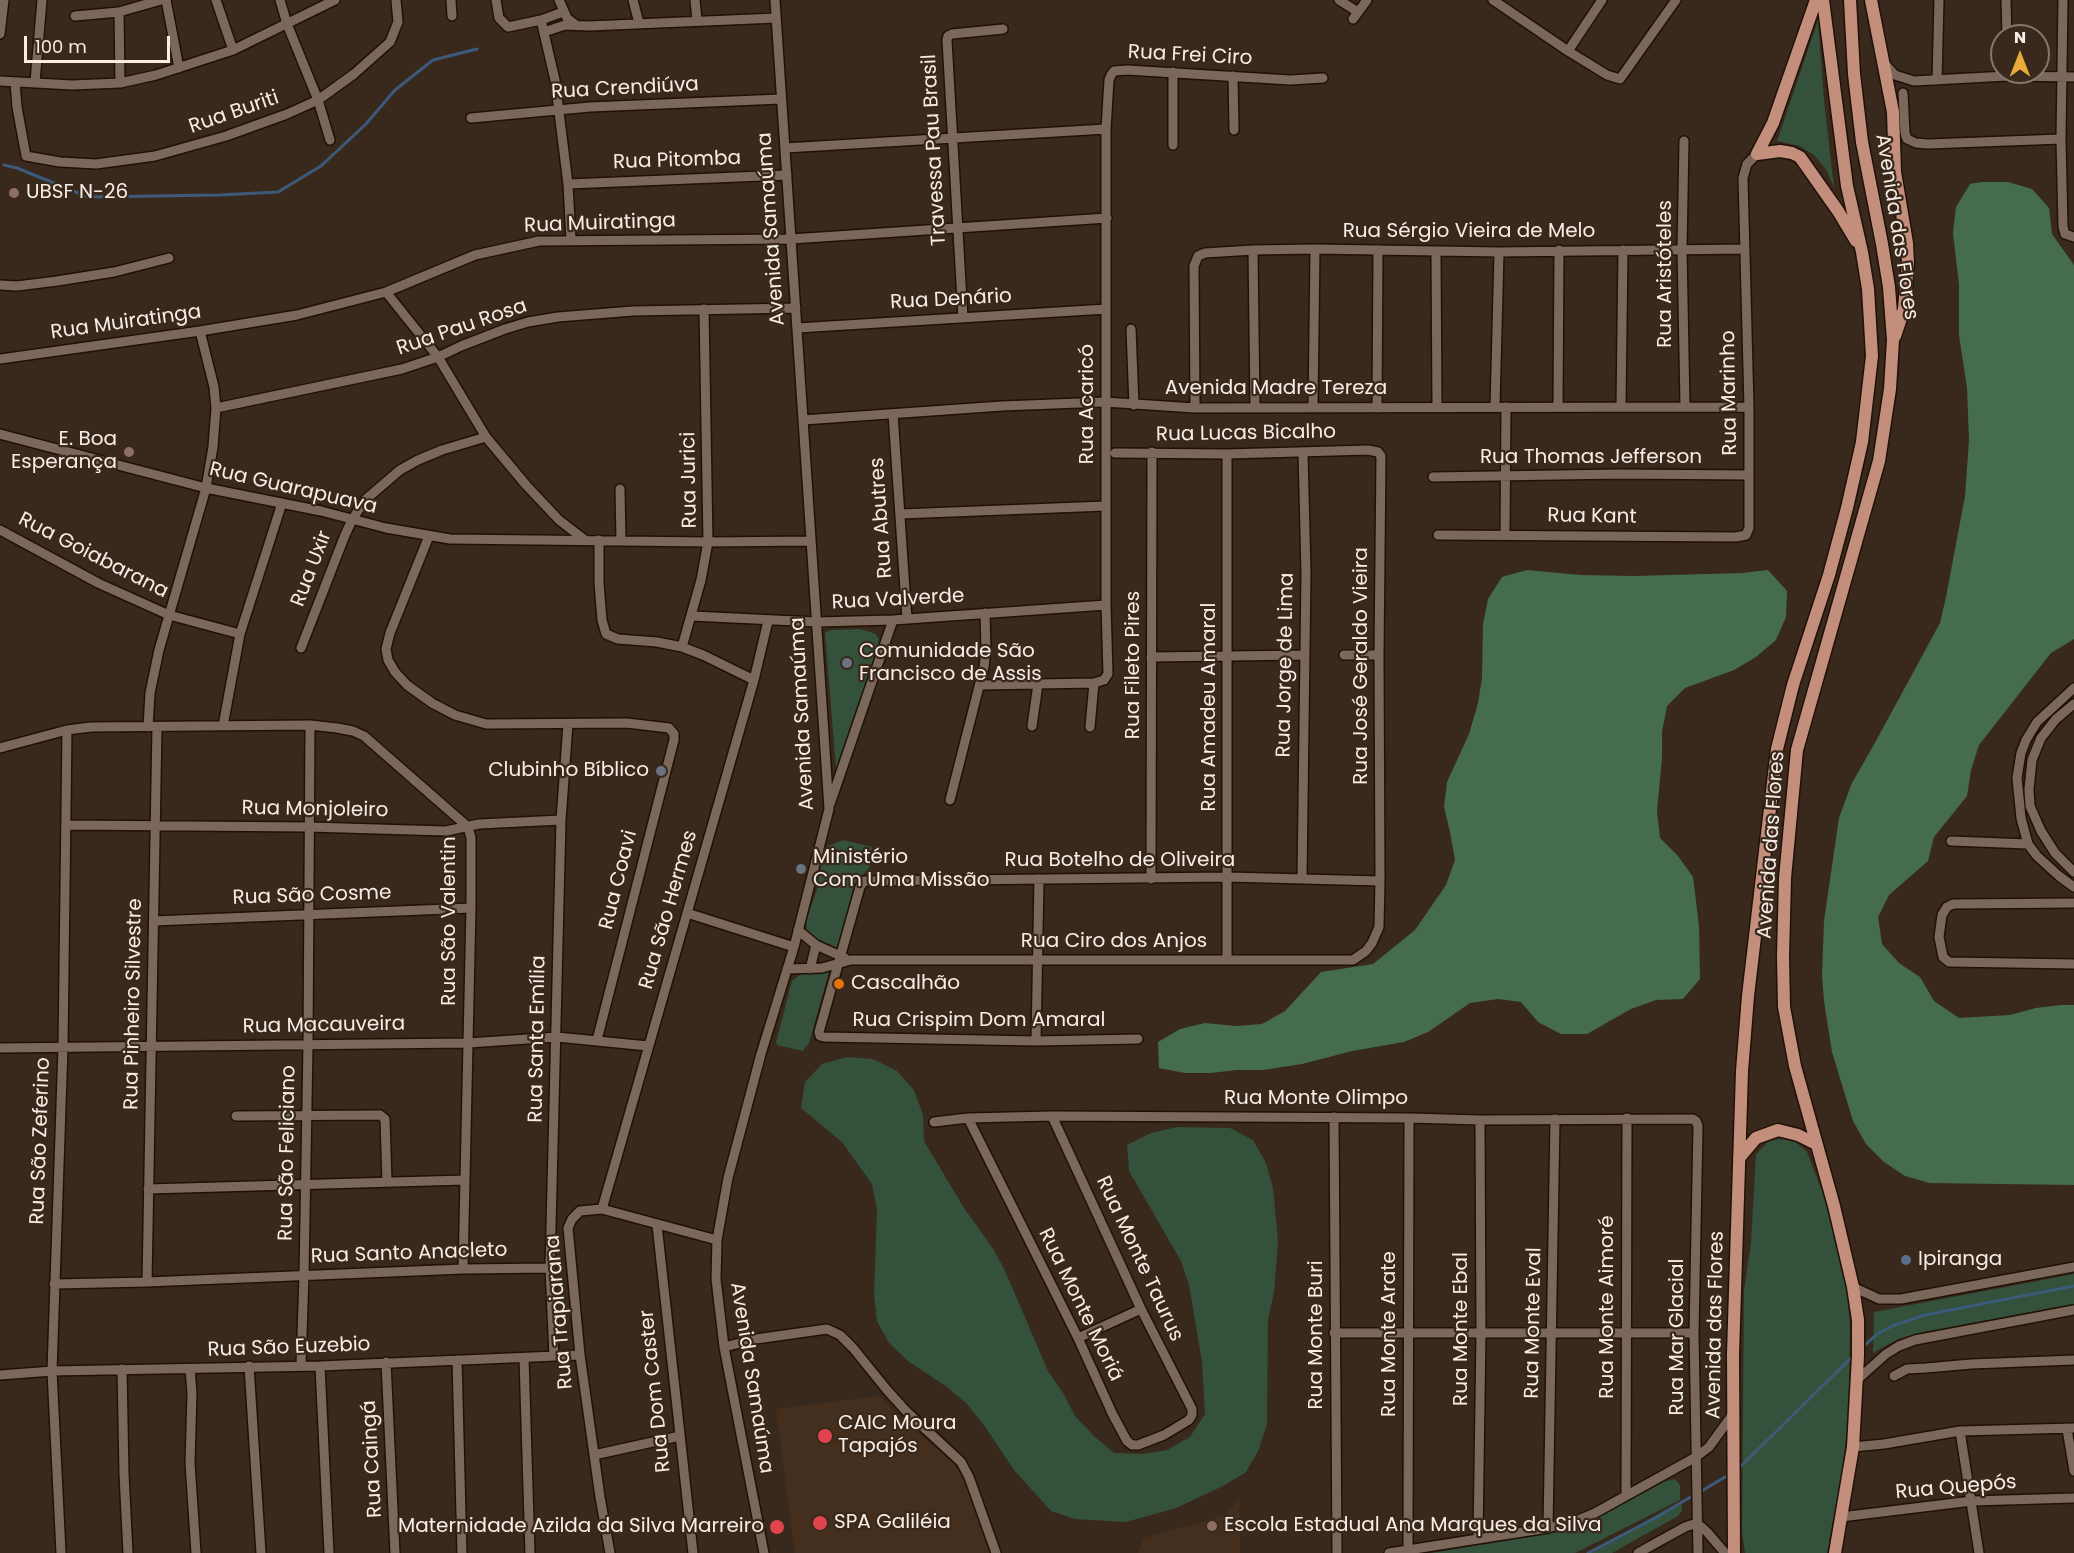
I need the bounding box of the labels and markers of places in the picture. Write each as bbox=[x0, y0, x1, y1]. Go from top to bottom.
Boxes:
place label: UBSF N-26 bbox=[26, 181, 128, 205]
marker: UBSF N-26 bbox=[7, 186, 21, 200]
place label: E. Boa Esperança bbox=[11, 428, 117, 475]
marker: E. Boa Esperança bbox=[122, 445, 136, 459]
place label: Comunidade São Francisco de Assis bbox=[859, 640, 1042, 687]
marker: Comunidade São Francisco de Assis bbox=[840, 656, 854, 670]
place label: Clubinho Bíblico bbox=[488, 759, 649, 783]
marker: Clubinho Bíblico bbox=[654, 764, 668, 778]
place label: Ministério Com Uma Missão bbox=[813, 846, 989, 893]
marker: Ministério Com Uma Missão bbox=[794, 862, 808, 876]
place label: Cascalhão bbox=[851, 972, 960, 996]
marker: Cascalhão bbox=[832, 977, 846, 991]
place label: Ipiranga bbox=[1918, 1248, 2002, 1272]
marker: Ipiranga bbox=[1899, 1253, 1913, 1267]
place label: CAIC Moura Tapajós bbox=[838, 1412, 956, 1459]
marker: CAIC Moura Tapajós bbox=[816, 1427, 834, 1445]
place label: SPA Galiléia bbox=[834, 1511, 951, 1535]
marker: SPA Galiléia bbox=[811, 1514, 829, 1532]
place label: Escola Estadual Ana Marques da Silva bbox=[1224, 1514, 1602, 1538]
place label: Maternidade Azilda da Silva Marreiro bbox=[398, 1515, 764, 1539]
marker: Maternidade Azilda da Silva Marreiro bbox=[768, 1518, 786, 1536]
marker: Escola Estadual Ana Marques da Silva bbox=[1205, 1519, 1219, 1533]

